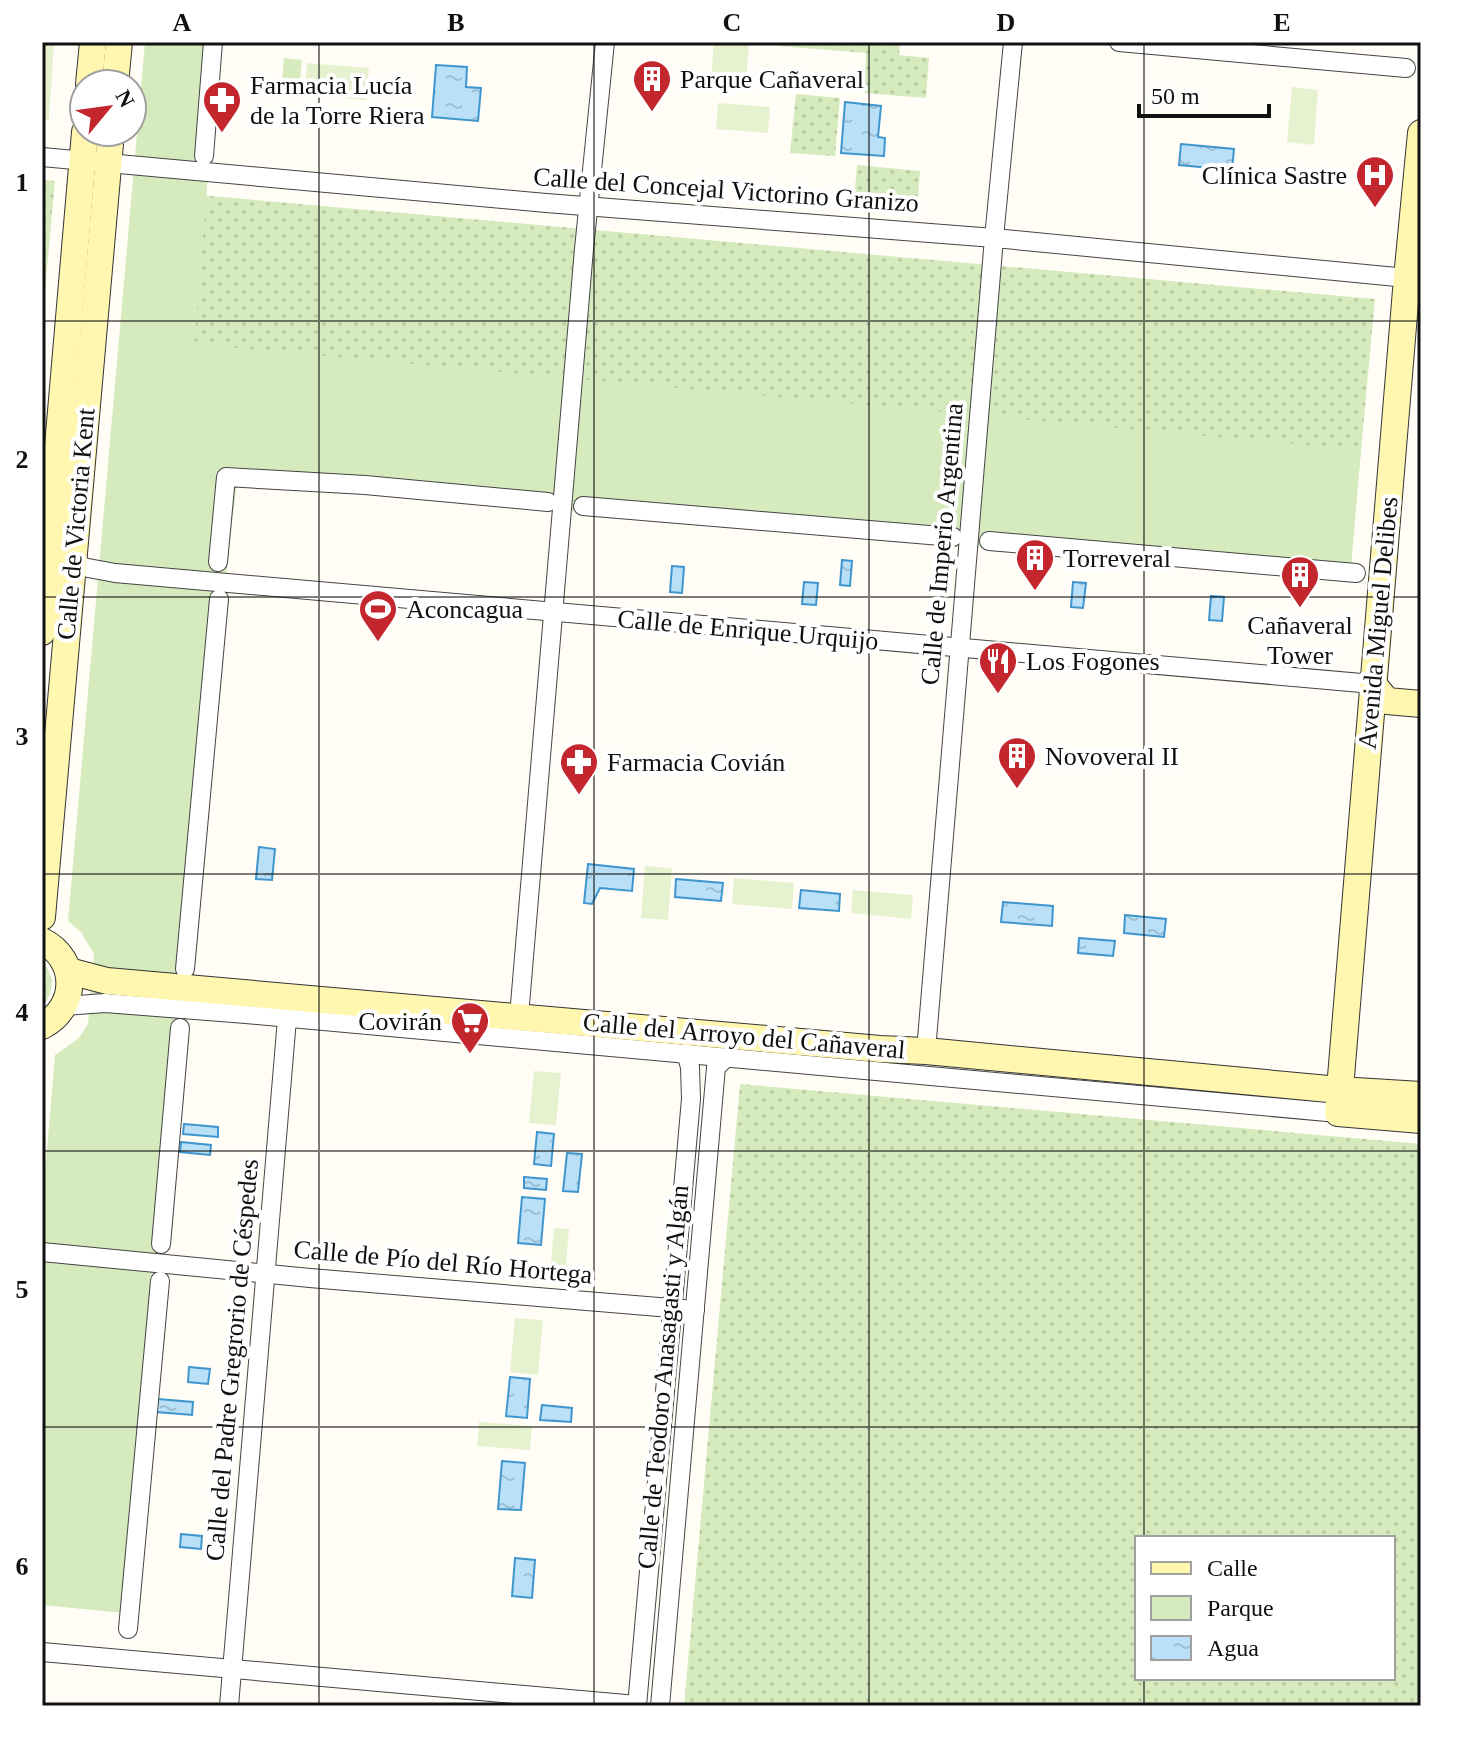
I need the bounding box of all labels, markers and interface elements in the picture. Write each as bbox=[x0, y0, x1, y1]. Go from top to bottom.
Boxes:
text: A bbox=[173, 8, 192, 37]
text: B bbox=[447, 8, 465, 37]
text: C bbox=[723, 8, 741, 37]
text: D bbox=[997, 8, 1015, 37]
text: E bbox=[1273, 8, 1291, 37]
building icon: Parque Cañaveral bbox=[631, 58, 673, 113]
place label: Parque Cañaveral bbox=[680, 65, 864, 94]
north arrow bbox=[68, 68, 148, 148]
scale bar bbox=[1139, 68, 1269, 118]
place label: Farmacia Lucía de la Torre Riera bbox=[250, 71, 425, 130]
pharmacy icon: Farmacia Lucía de la Torre Riera bbox=[201, 79, 243, 134]
text: 50 m bbox=[1151, 83, 1200, 109]
text: N bbox=[110, 86, 140, 112]
hospital icon: Clínica Sastre bbox=[1354, 154, 1396, 209]
place label: Clínica Sastre bbox=[1202, 161, 1347, 190]
street label: Calle del Concejal Victorino Granizo bbox=[532, 162, 920, 218]
text: 1 bbox=[16, 168, 29, 197]
street label: Calle de Imperio Argentina bbox=[915, 401, 969, 686]
street label: Calle de Victoria Kent bbox=[51, 406, 101, 641]
text: 2 bbox=[16, 445, 29, 474]
street label: Avenida Miguel Delibes bbox=[1353, 495, 1403, 751]
building icon: Torreveral bbox=[1014, 537, 1056, 592]
place label: Torreveral bbox=[1063, 544, 1171, 573]
building icon: Cañaveral Tower bbox=[1279, 554, 1321, 609]
sports icon: Aconcagua bbox=[357, 588, 399, 643]
place label: Aconcagua bbox=[406, 595, 523, 624]
street label: Calle de Enrique Urquijo bbox=[616, 604, 880, 656]
place label: Cañaveral Tower bbox=[1247, 611, 1353, 670]
restaurant icon: Los Fogones bbox=[977, 640, 1019, 695]
place label: Los Fogones bbox=[1026, 647, 1160, 676]
text: 3 bbox=[16, 722, 29, 751]
building icon: Novoveral II bbox=[996, 735, 1038, 790]
pharmacy icon: Farmacia Covián bbox=[558, 741, 600, 796]
place label: Novoveral II bbox=[1045, 742, 1179, 771]
place label: Farmacia Covián bbox=[607, 748, 785, 777]
text: 4 bbox=[16, 998, 29, 1027]
supermarket icon: Covirán bbox=[449, 1000, 491, 1055]
place label: Covirán bbox=[358, 1007, 442, 1036]
street label: Calle del Arroyo del Cañaveral bbox=[582, 1007, 906, 1065]
street label: Calle del Padre Gregrorio de Céspedes bbox=[200, 1158, 264, 1562]
street label: Calle de Teodoro Anasagasti y Algán bbox=[632, 1184, 694, 1570]
street label: Calle de Pío del Río Hortega bbox=[292, 1234, 594, 1290]
text: 5 bbox=[16, 1275, 29, 1304]
legend bbox=[1135, 1536, 1395, 1680]
text: 6 bbox=[16, 1552, 29, 1581]
text: Calle bbox=[1207, 1555, 1258, 1581]
text: Parque bbox=[1207, 1595, 1274, 1621]
text: Agua bbox=[1207, 1635, 1259, 1661]

